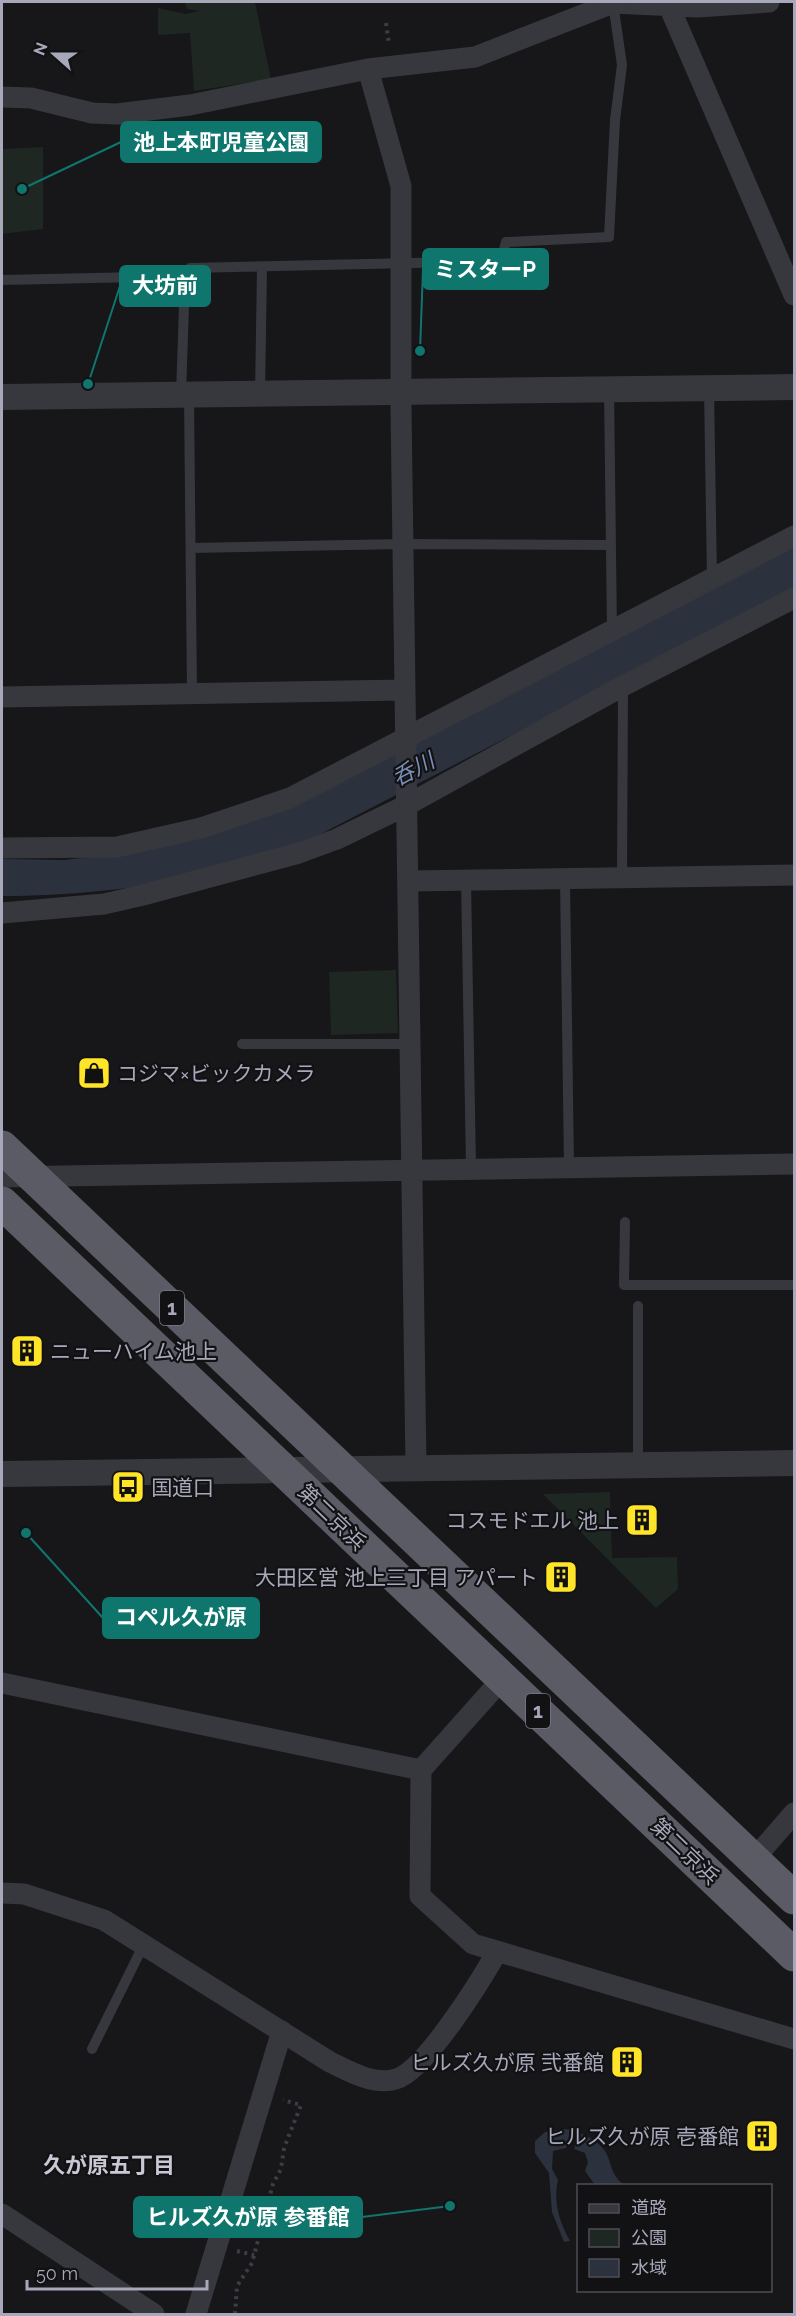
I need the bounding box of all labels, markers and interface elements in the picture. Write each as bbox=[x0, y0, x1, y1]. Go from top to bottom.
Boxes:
north arrow bbox=[24, 24, 84, 84]
text: N bbox=[29, 40, 52, 58]
callout: 池上本町児童公園 bbox=[121, 122, 321, 162]
text: 池上本町児童公園 bbox=[133, 129, 309, 155]
callout: ミスターP bbox=[423, 249, 548, 289]
text: ミスターP bbox=[434, 256, 536, 282]
callout: 大坊前 bbox=[120, 266, 210, 306]
text: 大坊前 bbox=[132, 272, 198, 298]
water label: 呑川 bbox=[387, 746, 440, 791]
shop icon: コジマ×ビックカメラ bbox=[76, 1055, 112, 1091]
place label: コジマ×ビックカメラ bbox=[117, 1061, 316, 1086]
road number: 1 bbox=[160, 1291, 184, 1325]
building icon: ニューハイム池上 bbox=[9, 1333, 45, 1369]
place label: ニューハイム池上 bbox=[50, 1339, 217, 1364]
bus stop icon: 国道口 bbox=[110, 1469, 146, 1505]
place label: 国道口 bbox=[151, 1475, 214, 1500]
street label: 第二京浜 bbox=[293, 1479, 371, 1555]
building icon: コスモドエル 池上 bbox=[624, 1502, 660, 1538]
place label: コスモドエル 池上 bbox=[446, 1508, 619, 1533]
building icon: 大田区営 池上三丁目 アパート bbox=[543, 1559, 579, 1595]
place label: 大田区営 池上三丁目 アパート bbox=[255, 1565, 538, 1590]
callout: コペル久が原 bbox=[103, 1598, 259, 1638]
text: コペル久が原 bbox=[115, 1604, 247, 1630]
road number: 1 bbox=[526, 1694, 550, 1728]
street label: 第二京浜 bbox=[646, 1813, 724, 1889]
building icon: ヒルズ久が原 弐番館 bbox=[609, 2044, 645, 2080]
place label: ヒルズ久が原 弐番館 bbox=[410, 2050, 604, 2075]
building icon: ヒルズ久が原 壱番館 bbox=[744, 2118, 780, 2154]
place label: ヒルズ久が原 壱番館 bbox=[545, 2124, 739, 2149]
district label: 久が原五丁目 bbox=[43, 2152, 175, 2178]
legend bbox=[577, 2184, 772, 2292]
callout: ヒルズ久が原 参番館 bbox=[134, 2197, 362, 2237]
text: 道路 bbox=[631, 2197, 667, 2218]
text: ヒルズ久が原 参番館 bbox=[146, 2204, 350, 2230]
text: 公園 bbox=[631, 2227, 667, 2248]
scale bar bbox=[27, 2253, 207, 2291]
text: 水域 bbox=[631, 2257, 667, 2278]
text: 50 m bbox=[36, 2263, 78, 2284]

